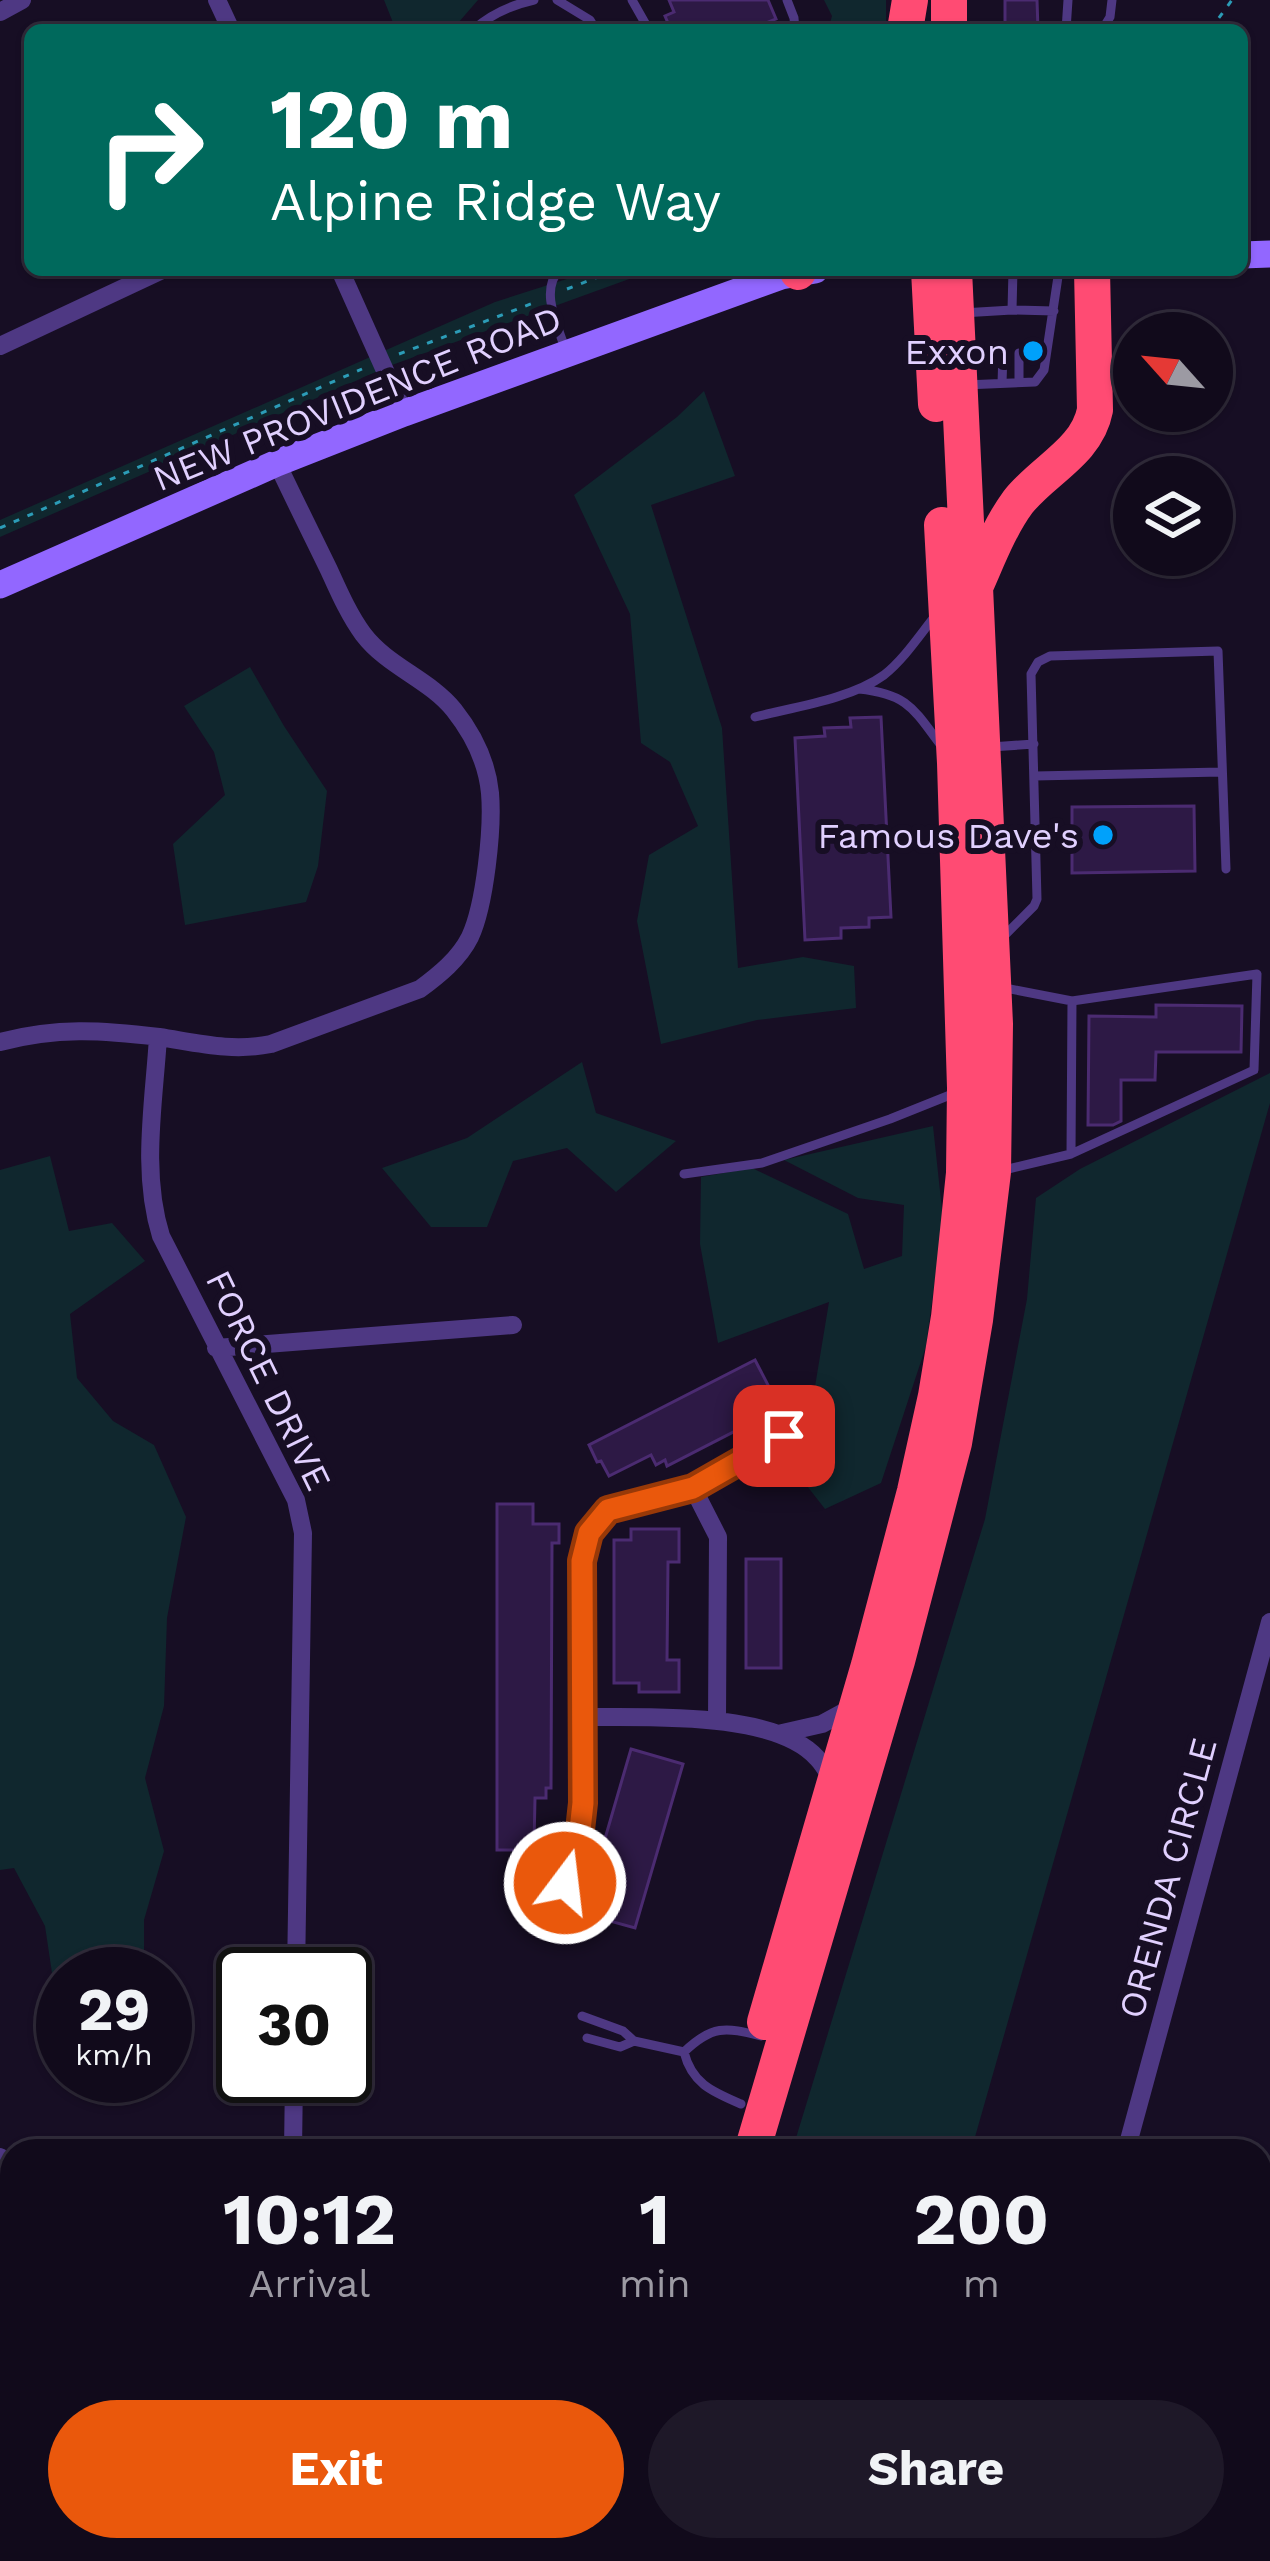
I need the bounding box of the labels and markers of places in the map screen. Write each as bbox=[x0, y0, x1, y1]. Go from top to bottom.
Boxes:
place label: Exxon bbox=[904, 331, 1009, 373]
marker: Exxon bbox=[1020, 338, 1046, 364]
place label: Famous Dave's bbox=[818, 815, 1079, 857]
marker: Famous Dave's bbox=[1090, 822, 1116, 848]
pin bbox=[733, 1385, 835, 1487]

